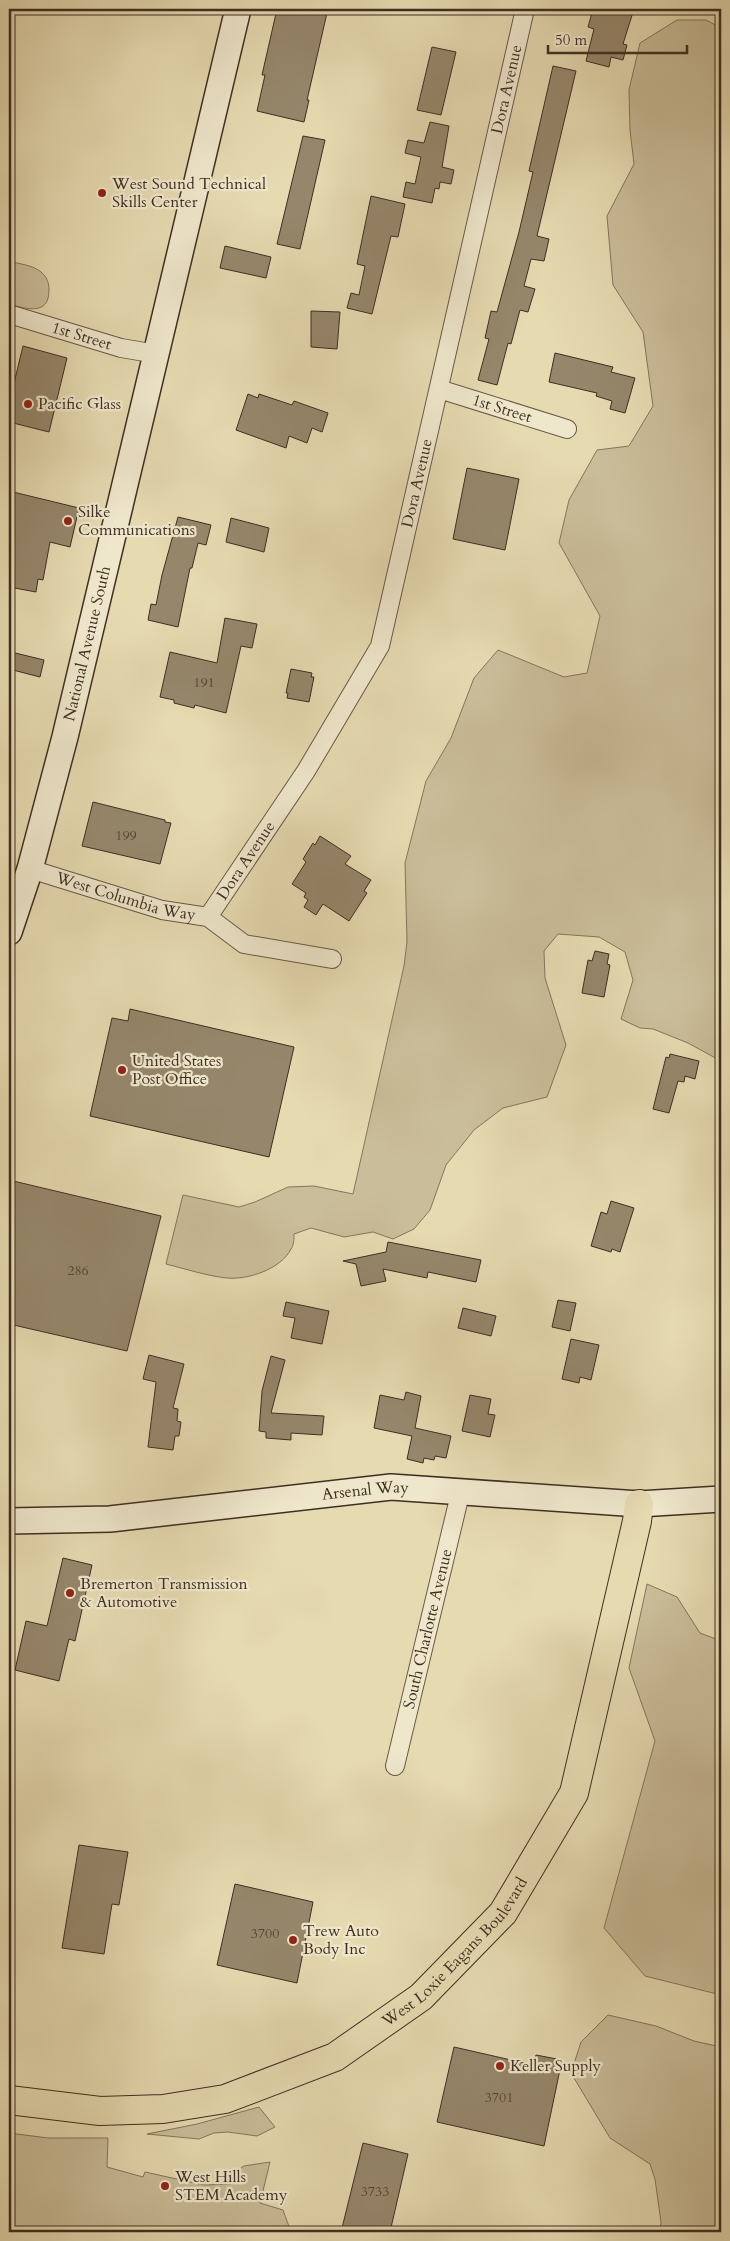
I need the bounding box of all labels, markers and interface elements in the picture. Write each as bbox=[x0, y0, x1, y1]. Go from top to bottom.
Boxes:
scale bar bbox=[548, 22, 686, 54]
text: 50 m bbox=[555, 30, 587, 50]
street label: Dora Avenue bbox=[486, 43, 527, 136]
place label: West Sound Technical Skills Center bbox=[111, 173, 266, 213]
marker: West Sound Technical Skills Center bbox=[96, 187, 108, 199]
street label: 1st Street bbox=[49, 317, 114, 356]
street label: 1st Street bbox=[469, 389, 535, 428]
place label: Pacific Glass bbox=[38, 393, 121, 415]
marker: Pacific Glass bbox=[22, 398, 34, 410]
street label: Dora Avenue bbox=[396, 437, 438, 530]
place label: Silke Communications bbox=[78, 501, 195, 541]
marker: Silke Communications bbox=[62, 515, 74, 527]
street label: National Avenue South bbox=[58, 564, 116, 723]
house number: 191 bbox=[193, 673, 215, 692]
street label: Dora Avenue bbox=[212, 817, 280, 904]
house number: 199 bbox=[115, 826, 137, 845]
street label: West Columbia Way bbox=[52, 866, 198, 926]
place label: United States Post Office bbox=[132, 1050, 221, 1090]
marker: United States Post Office bbox=[116, 1064, 128, 1076]
house number: 286 bbox=[67, 1261, 89, 1280]
street label: Arsenal Way bbox=[321, 1476, 410, 1506]
street label: South Charlotte Avenue bbox=[398, 1547, 458, 1711]
place label: Bremerton Transmission & Automotive bbox=[80, 1573, 248, 1613]
marker: Bremerton Transmission & Automotive bbox=[64, 1587, 76, 1599]
street label: West Loxie Eagans Boulevard bbox=[377, 1873, 533, 2033]
place label: Trew Auto Body Inc bbox=[303, 1920, 379, 1960]
house number: 3700 bbox=[251, 1924, 279, 1943]
marker: Trew Auto Body Inc bbox=[287, 1934, 299, 1946]
place label: Keller Supply bbox=[510, 2055, 602, 2077]
marker: Keller Supply bbox=[494, 2060, 506, 2072]
house number: 3701 bbox=[485, 2088, 513, 2107]
place label: West Hills STEM Academy bbox=[174, 2166, 288, 2206]
marker: West Hills STEM Academy bbox=[159, 2180, 171, 2192]
house number: 3733 bbox=[361, 2182, 389, 2201]

